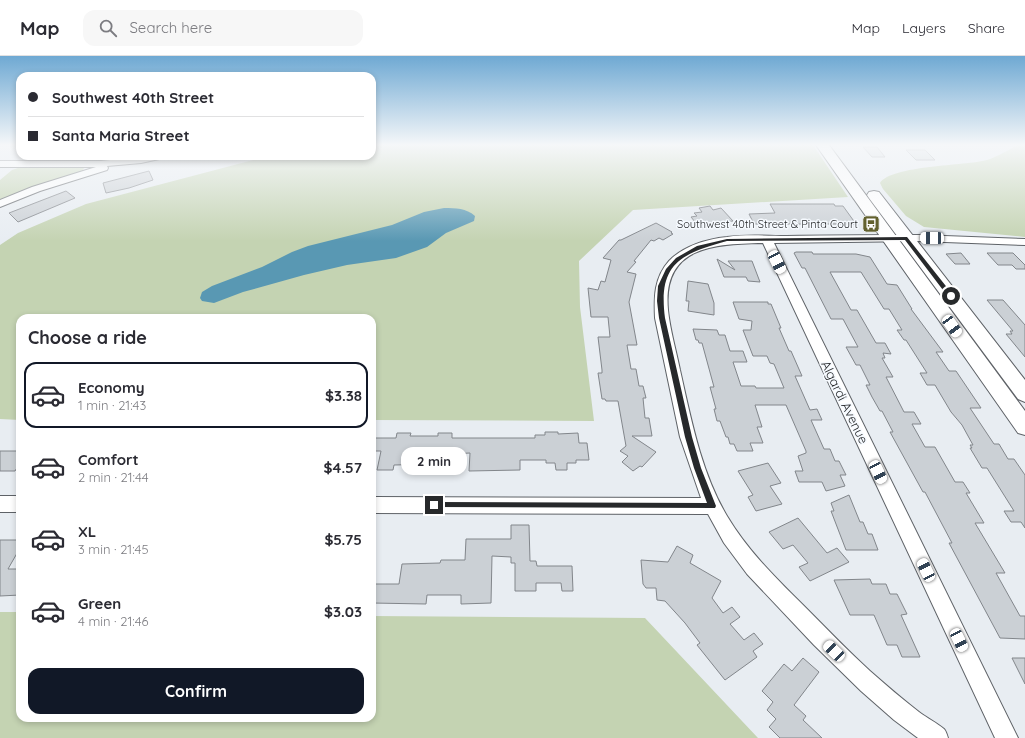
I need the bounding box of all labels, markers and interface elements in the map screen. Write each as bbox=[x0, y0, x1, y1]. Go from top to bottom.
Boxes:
search box bbox=[83, 10, 363, 46]
text: Map bbox=[20, 16, 59, 40]
icon: search bbox=[97, 17, 119, 39]
text: Search here bbox=[129, 18, 212, 37]
text: Map bbox=[851, 19, 880, 37]
text: Layers bbox=[902, 19, 946, 37]
text: Share bbox=[968, 19, 1005, 37]
text: Southwest 40th Street bbox=[52, 88, 214, 107]
text: Santa Maria Street bbox=[52, 126, 190, 145]
bus stop icon: Southwest 40th Street & Pinta Court bbox=[861, 214, 881, 234]
place label: Southwest 40th Street & Pinta Court bbox=[677, 217, 858, 231]
car bbox=[920, 232, 944, 244]
car bbox=[766, 249, 788, 275]
route start bbox=[942, 287, 960, 305]
car bbox=[940, 313, 964, 339]
text: Choose a ride bbox=[28, 326, 147, 349]
street label: Algardi Avenue bbox=[818, 358, 872, 446]
icon: car bbox=[30, 377, 66, 413]
text: Economy bbox=[78, 378, 145, 397]
text: $3.38 bbox=[325, 386, 362, 405]
text: 1 min · 21:43 bbox=[78, 397, 146, 413]
callout: 2 min bbox=[401, 447, 467, 475]
icon: car bbox=[30, 449, 66, 485]
text: Comfort bbox=[78, 450, 139, 469]
text: 2 min bbox=[417, 453, 451, 469]
text: $4.57 bbox=[324, 458, 362, 477]
car bbox=[867, 459, 889, 485]
text: 2 min · 21:44 bbox=[78, 469, 149, 485]
route end bbox=[425, 496, 443, 514]
icon: car bbox=[30, 521, 66, 557]
text: XL bbox=[78, 522, 96, 541]
text: $5.75 bbox=[324, 530, 362, 549]
text: 3 min · 21:45 bbox=[78, 541, 149, 557]
car bbox=[915, 557, 937, 583]
icon: car bbox=[30, 593, 66, 629]
text: Green bbox=[78, 594, 121, 613]
text: $3.03 bbox=[324, 602, 362, 621]
text: 4 min · 21:46 bbox=[78, 613, 148, 629]
car bbox=[948, 627, 970, 653]
car bbox=[821, 638, 847, 664]
button: Confirm bbox=[28, 668, 364, 714]

